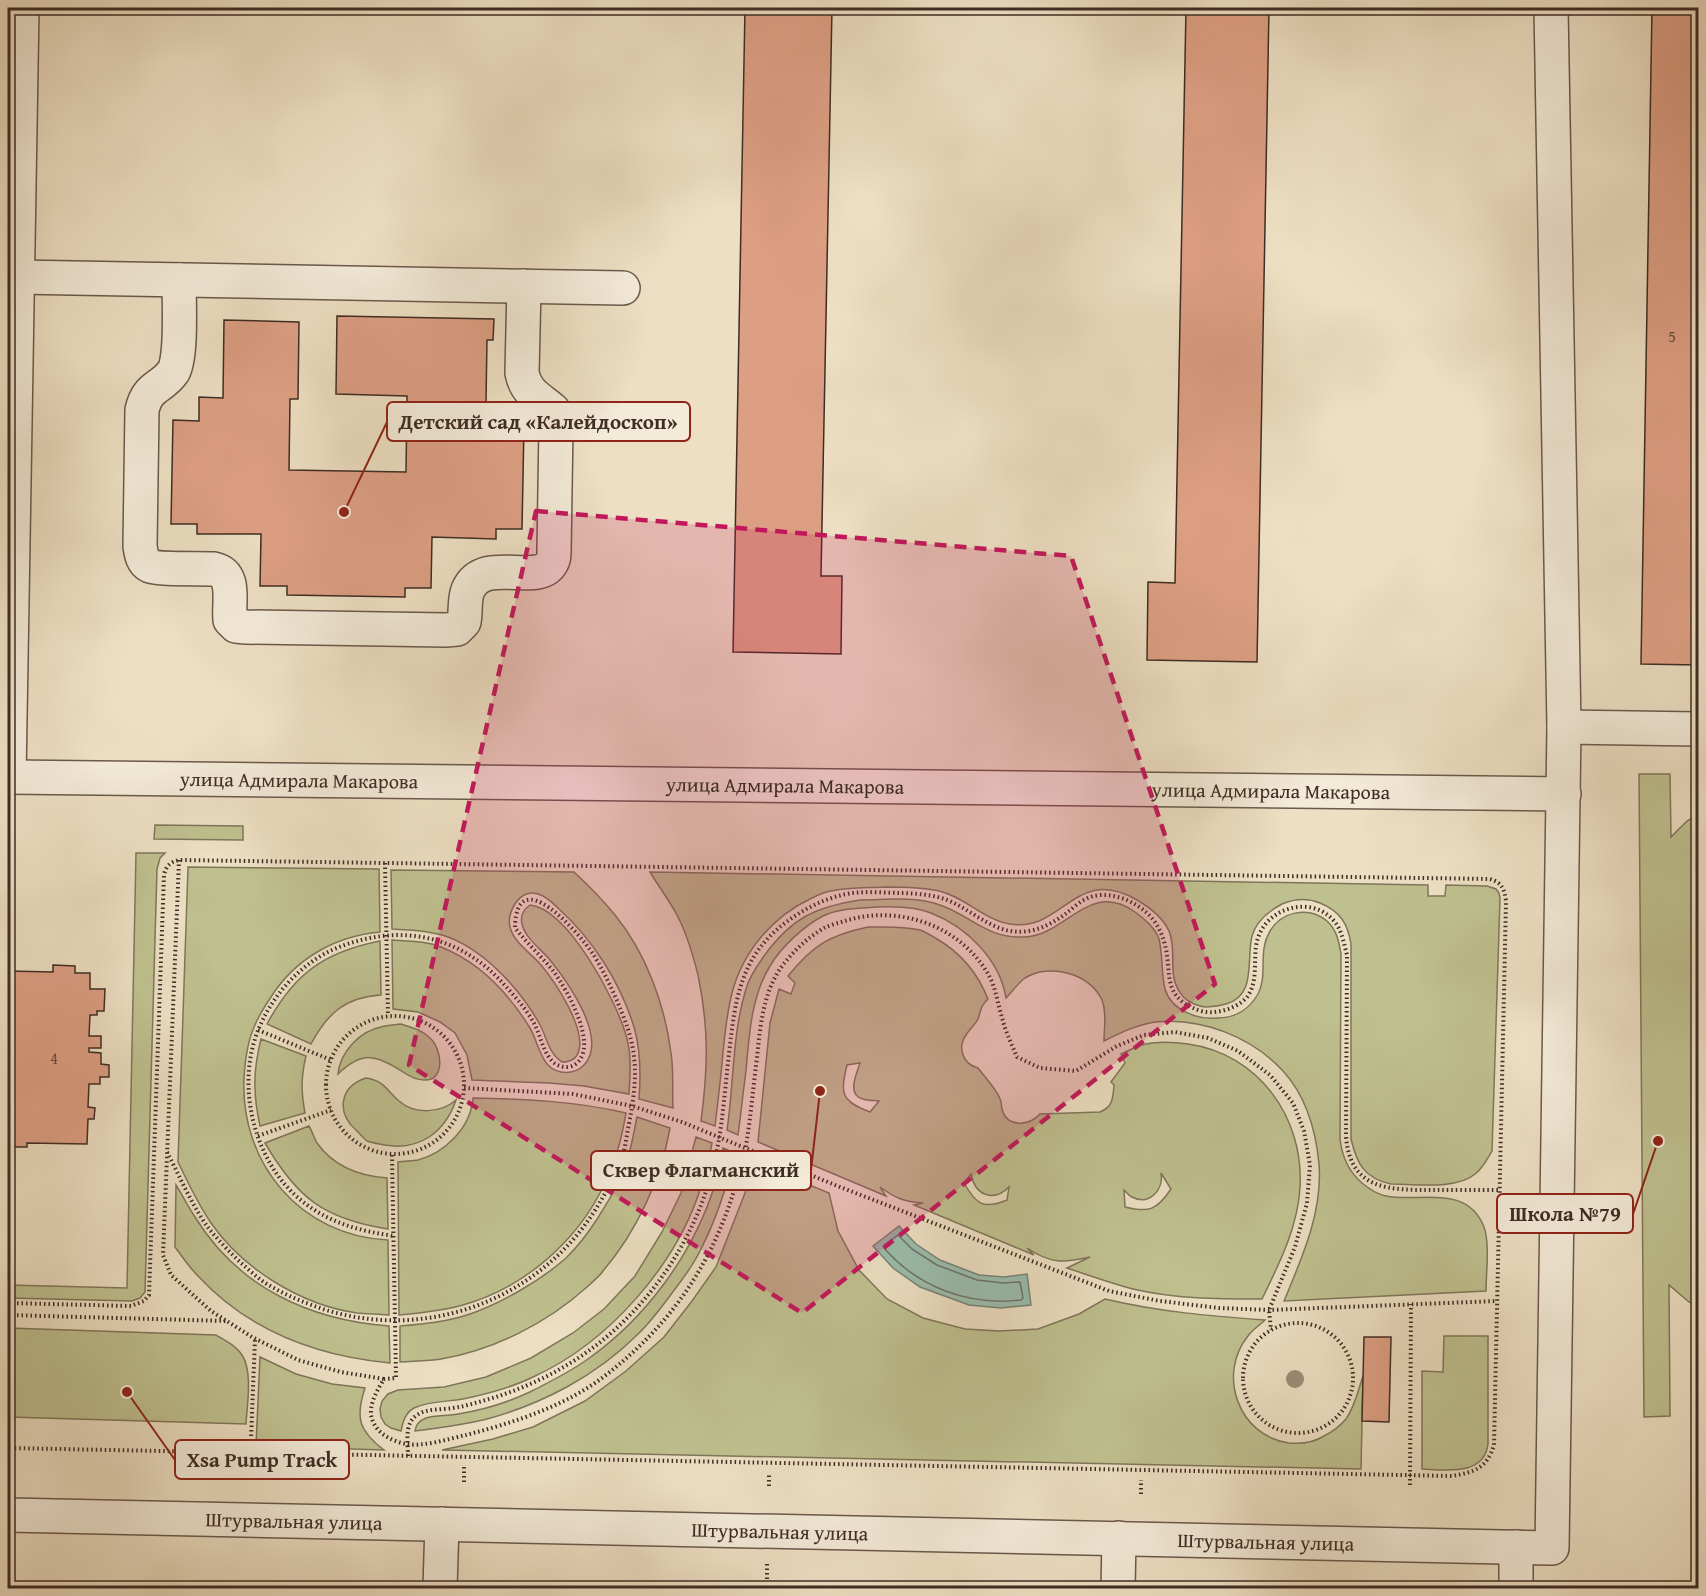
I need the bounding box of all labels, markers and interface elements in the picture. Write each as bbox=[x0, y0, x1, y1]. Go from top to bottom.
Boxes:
house number: 5 bbox=[1668, 324, 1676, 348]
callout: Детский сад «Калейдоскоп» bbox=[387, 402, 690, 441]
text: Детский сад «Калейдоскоп» bbox=[398, 406, 677, 437]
street label: улица Адмирала Макарова bbox=[179, 764, 419, 795]
street label: улица Адмирала Макарова bbox=[665, 769, 905, 801]
street label: улица Адмирала Макарова bbox=[1151, 774, 1391, 806]
house number: 4 bbox=[50, 1046, 58, 1070]
callout: Сквер Флагманский bbox=[591, 1151, 811, 1190]
text: Сквер Флагманский bbox=[603, 1154, 799, 1185]
callout: Школа №79 bbox=[1497, 1194, 1633, 1233]
text: Школа №79 bbox=[1509, 1198, 1621, 1229]
callout: Xsa Pump Track bbox=[175, 1440, 349, 1479]
text: Xsa Pump Track bbox=[187, 1444, 338, 1475]
street label: Штурвальная улица bbox=[205, 1504, 383, 1537]
street label: Штурвальная улица bbox=[691, 1515, 869, 1547]
street label: Штурвальная улица bbox=[1177, 1525, 1355, 1558]

